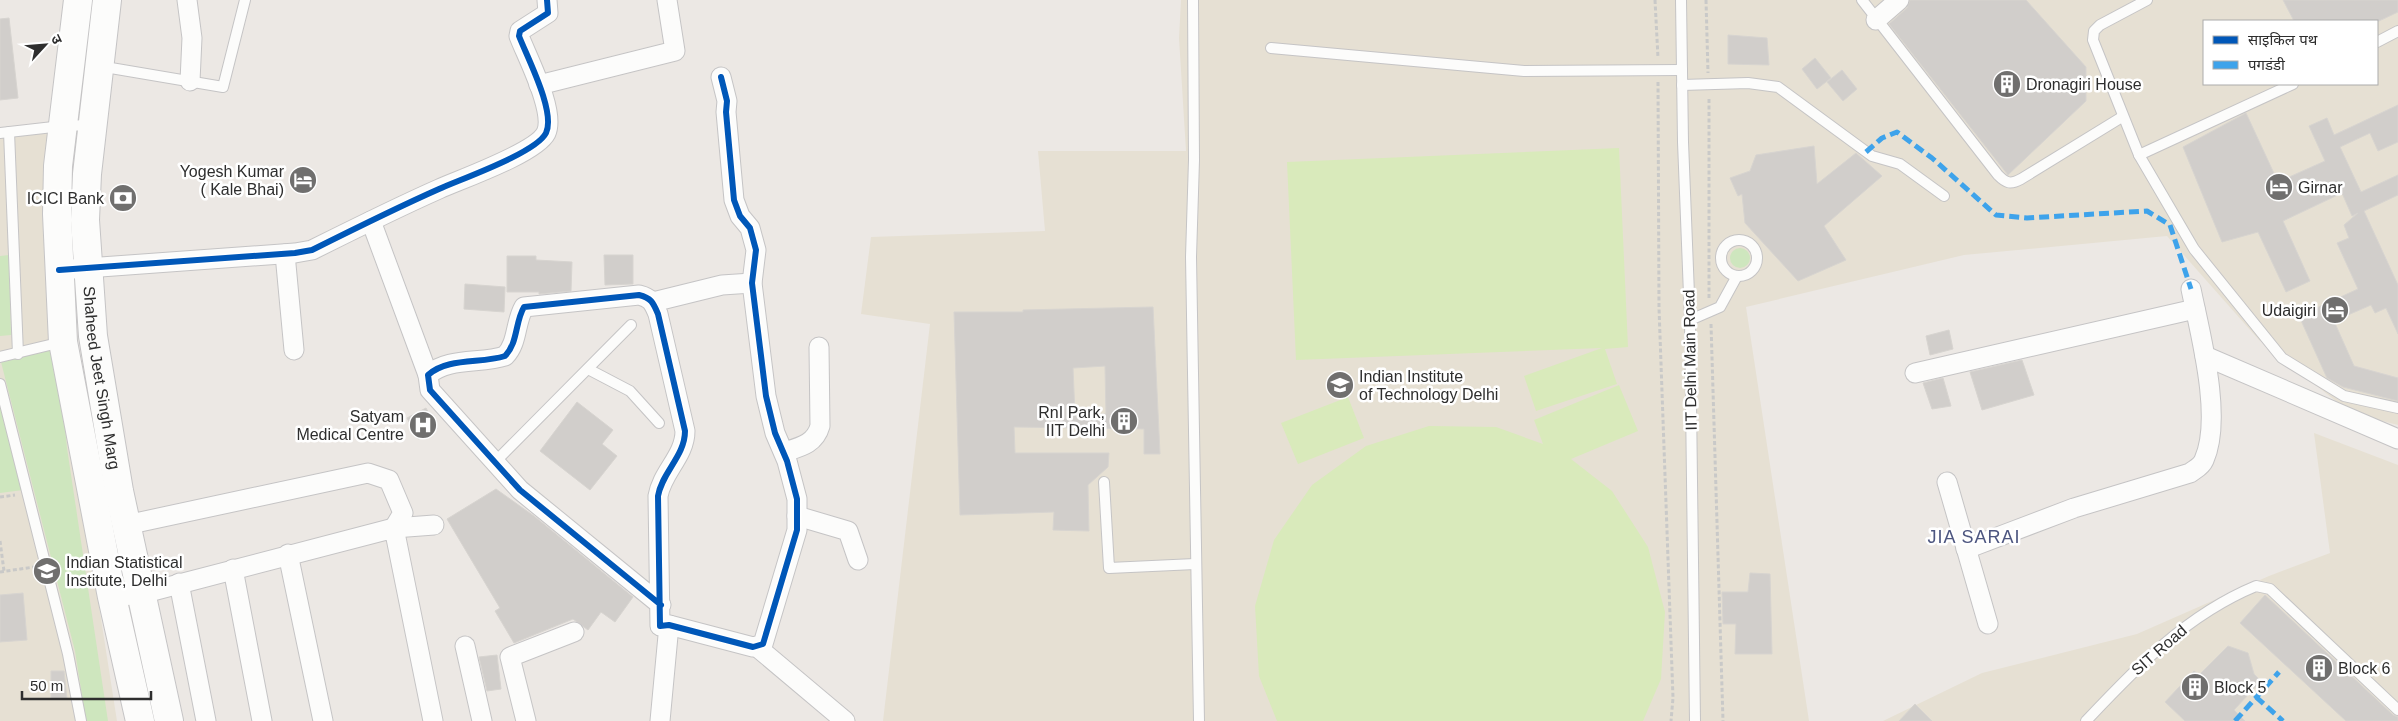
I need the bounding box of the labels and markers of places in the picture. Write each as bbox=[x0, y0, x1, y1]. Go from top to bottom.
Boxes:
building icon: Dronagiri House bbox=[1992, 69, 2022, 99]
place label: Dronagiri House bbox=[2026, 76, 2142, 93]
place label: Yogesh Kumar ( Kale Bhai) bbox=[180, 163, 285, 198]
hotel icon: Yogesh Kumar ( Kale Bhai) bbox=[288, 165, 318, 195]
hotel icon: Girnar bbox=[2264, 172, 2294, 202]
place label: Girnar bbox=[2298, 179, 2343, 196]
bank icon: ICICI Bank bbox=[108, 183, 138, 213]
place label: ICICI Bank bbox=[27, 190, 105, 207]
hotel icon: Udaigiri bbox=[2320, 295, 2350, 325]
place label: Udaigiri bbox=[2262, 302, 2316, 319]
place label: Indian Institute of Technology Delhi bbox=[1359, 368, 1498, 403]
school or university icon: Indian Institute of Technology Delhi bbox=[1325, 370, 1355, 400]
place label: RnI Park, IIT Delhi bbox=[1038, 404, 1105, 439]
building icon: RnI Park, IIT Delhi bbox=[1109, 406, 1139, 436]
place label: Satyam Medical Centre bbox=[296, 408, 404, 443]
hospital icon: Satyam Medical Centre bbox=[408, 410, 438, 440]
place label: Indian Statistical Institute, Delhi bbox=[66, 554, 183, 589]
school or university icon: Indian Statistical Institute, Delhi bbox=[32, 556, 62, 586]
building icon: Block 6 bbox=[2304, 653, 2334, 683]
place label: Block 6 bbox=[2338, 660, 2391, 677]
building icon: Block 5 bbox=[2180, 672, 2210, 702]
place label: Block 5 bbox=[2214, 679, 2267, 696]

